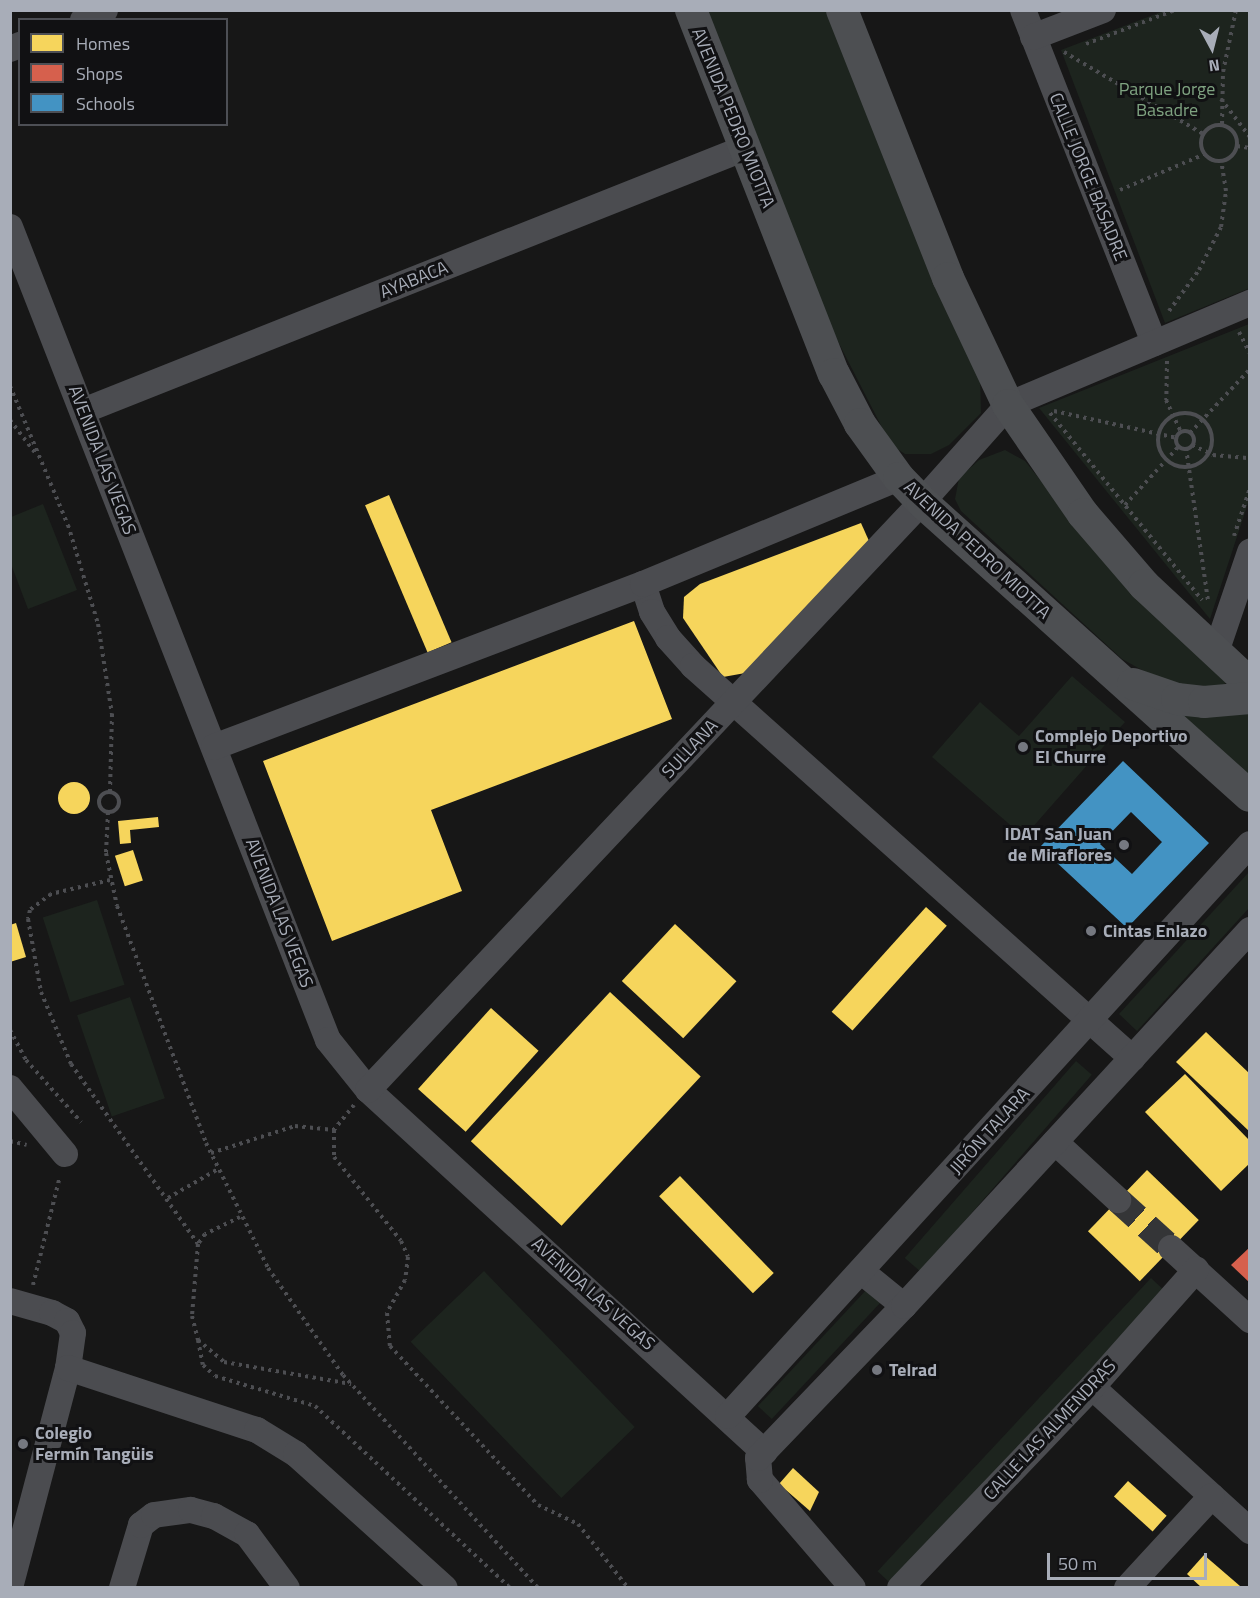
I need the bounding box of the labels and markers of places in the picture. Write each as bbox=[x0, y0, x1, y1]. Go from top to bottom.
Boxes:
place label: Complejo Deportivo El Churre bbox=[1035, 726, 1188, 768]
marker: Complejo Deportivo El Churre bbox=[1016, 740, 1030, 754]
place label: IDAT San Juan de Miraflores bbox=[1005, 824, 1112, 866]
marker: IDAT San Juan de Miraflores bbox=[1117, 838, 1131, 852]
place label: Cintas Enlazo bbox=[1103, 920, 1207, 942]
marker: Cintas Enlazo bbox=[1084, 924, 1098, 938]
place label: Telrad bbox=[889, 1359, 937, 1381]
marker: Telrad bbox=[870, 1363, 884, 1377]
place label: Colegio Fermín Tangüis bbox=[35, 1423, 154, 1466]
marker: Colegio Fermín Tangüis bbox=[16, 1437, 30, 1451]

